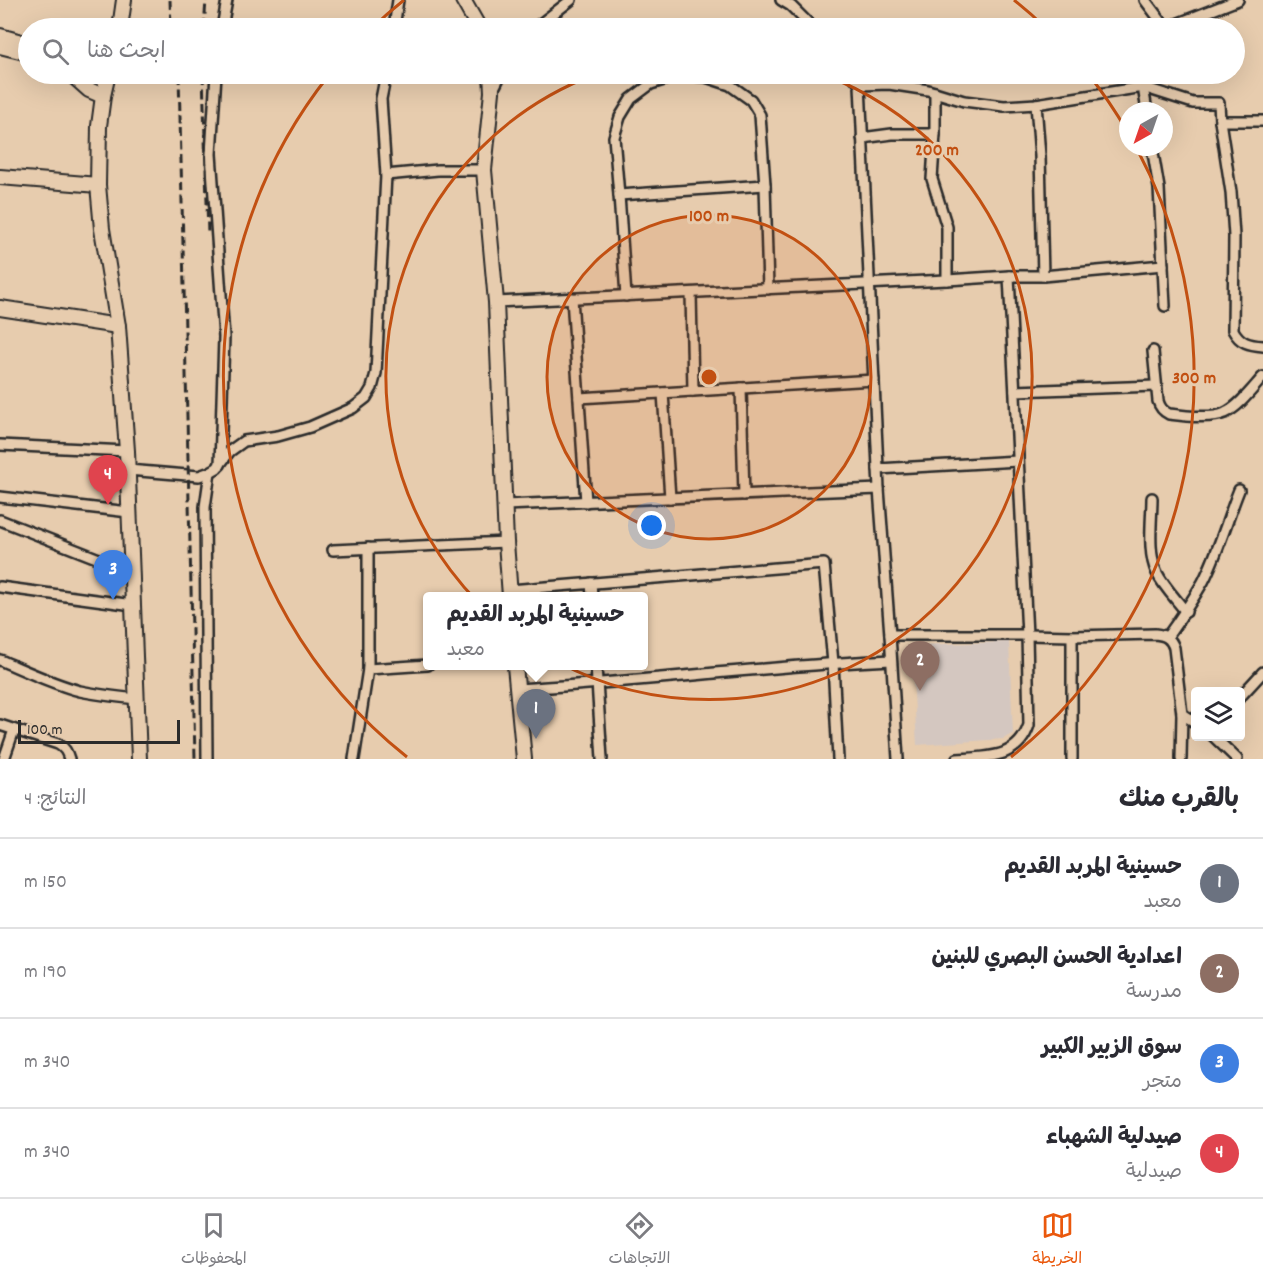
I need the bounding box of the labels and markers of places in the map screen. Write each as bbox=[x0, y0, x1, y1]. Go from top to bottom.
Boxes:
centre of rings bbox=[699, 367, 719, 387]
pin: 4 bbox=[88, 456, 128, 505]
pin: 3 bbox=[94, 550, 132, 600]
pin: 2 bbox=[900, 642, 940, 691]
pin: 1 bbox=[516, 690, 556, 739]

